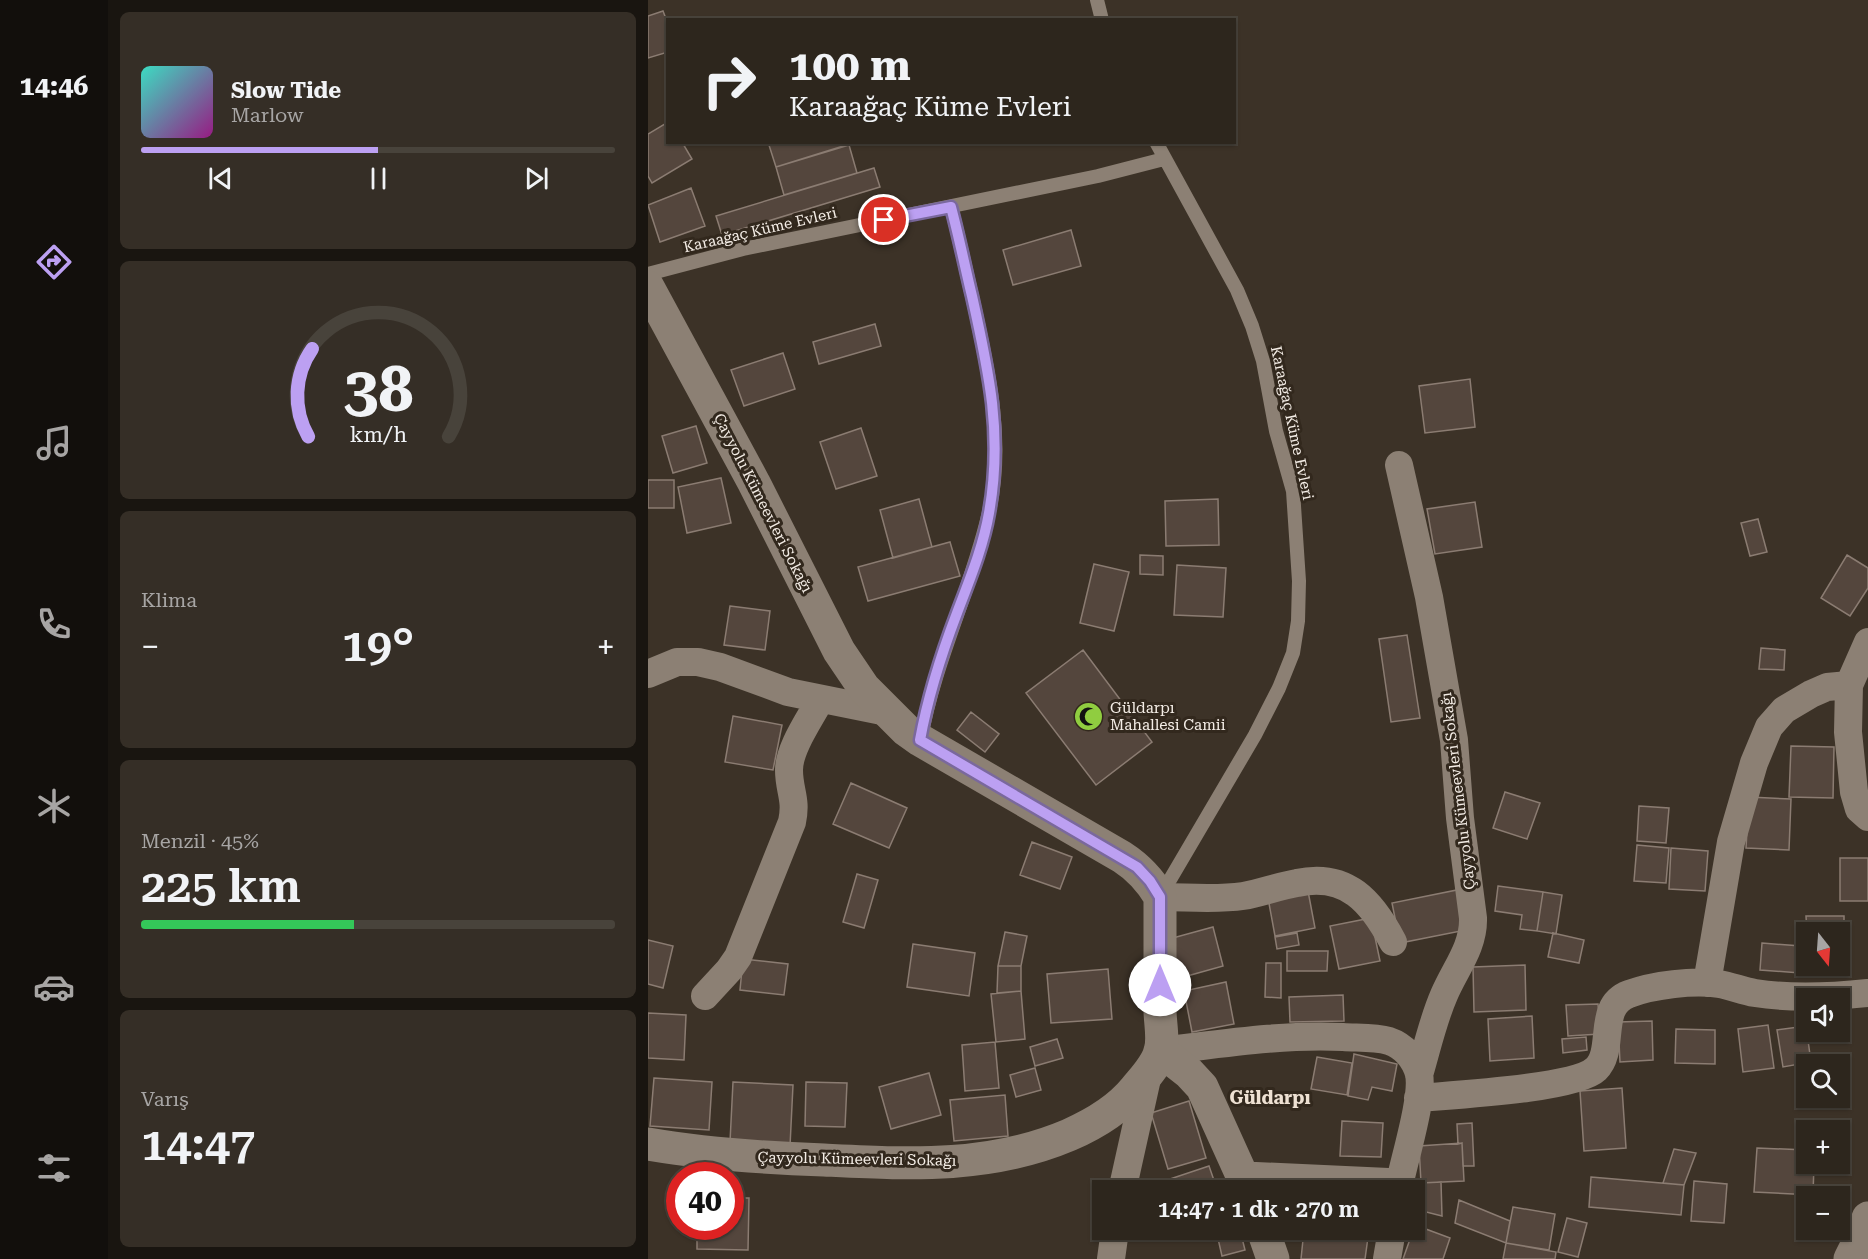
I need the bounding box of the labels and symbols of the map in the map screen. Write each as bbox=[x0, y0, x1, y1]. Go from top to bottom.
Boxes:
pin bbox=[858, 194, 909, 245]
street label: Karaağaç Küme Evleri bbox=[682, 204, 839, 256]
street label: Karaağaç Küme Evleri bbox=[1267, 344, 1317, 502]
street label: Çayyolu Kümeevleri Sokağı bbox=[710, 410, 816, 596]
street label: Çayyolu Kümeevleri Sokağı bbox=[1437, 691, 1479, 891]
place label: Güldarpı Mahallesi Camii bbox=[1110, 699, 1226, 734]
mosque icon: Güldarpı Mahallesi Camii bbox=[1073, 701, 1105, 733]
north arrow bbox=[1796, 922, 1850, 976]
position arrow bbox=[1128, 953, 1192, 1017]
district label: Güldarpı bbox=[1230, 1087, 1310, 1108]
street label: Çayyolu Kümeevleri Sokağı bbox=[757, 1148, 957, 1170]
speed limit sign: 40 bbox=[666, 1162, 744, 1240]

